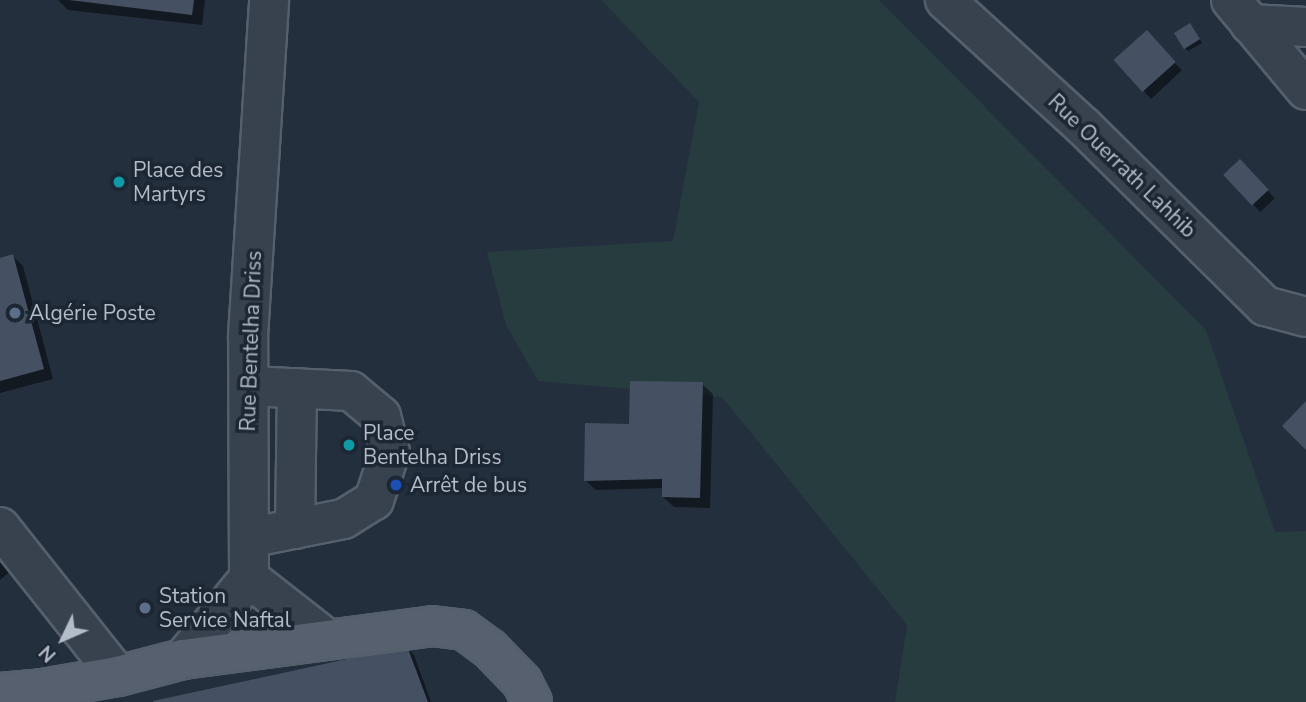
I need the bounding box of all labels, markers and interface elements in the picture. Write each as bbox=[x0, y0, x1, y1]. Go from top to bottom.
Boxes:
street label: Rue Ouerrath Lahhib bbox=[1043, 89, 1201, 243]
place label: Place des Martyrs bbox=[133, 157, 223, 207]
marker: Place des Martyrs bbox=[111, 174, 127, 190]
street label: Rue Bentelha Driss bbox=[235, 250, 267, 432]
place label: Algérie Poste bbox=[29, 300, 156, 326]
marker: Algérie Poste bbox=[7, 305, 23, 321]
place label: Place Bentelha Driss bbox=[363, 420, 502, 470]
marker: Place Bentelha Driss bbox=[341, 437, 357, 453]
place label: Arrêt de bus bbox=[410, 472, 527, 498]
marker: Arrêt de bus bbox=[388, 477, 404, 493]
place label: Station Service Naftal bbox=[159, 583, 291, 633]
marker: Station Service Naftal bbox=[137, 600, 153, 616]
north arrow bbox=[28, 604, 98, 674]
text: N bbox=[34, 639, 62, 668]

